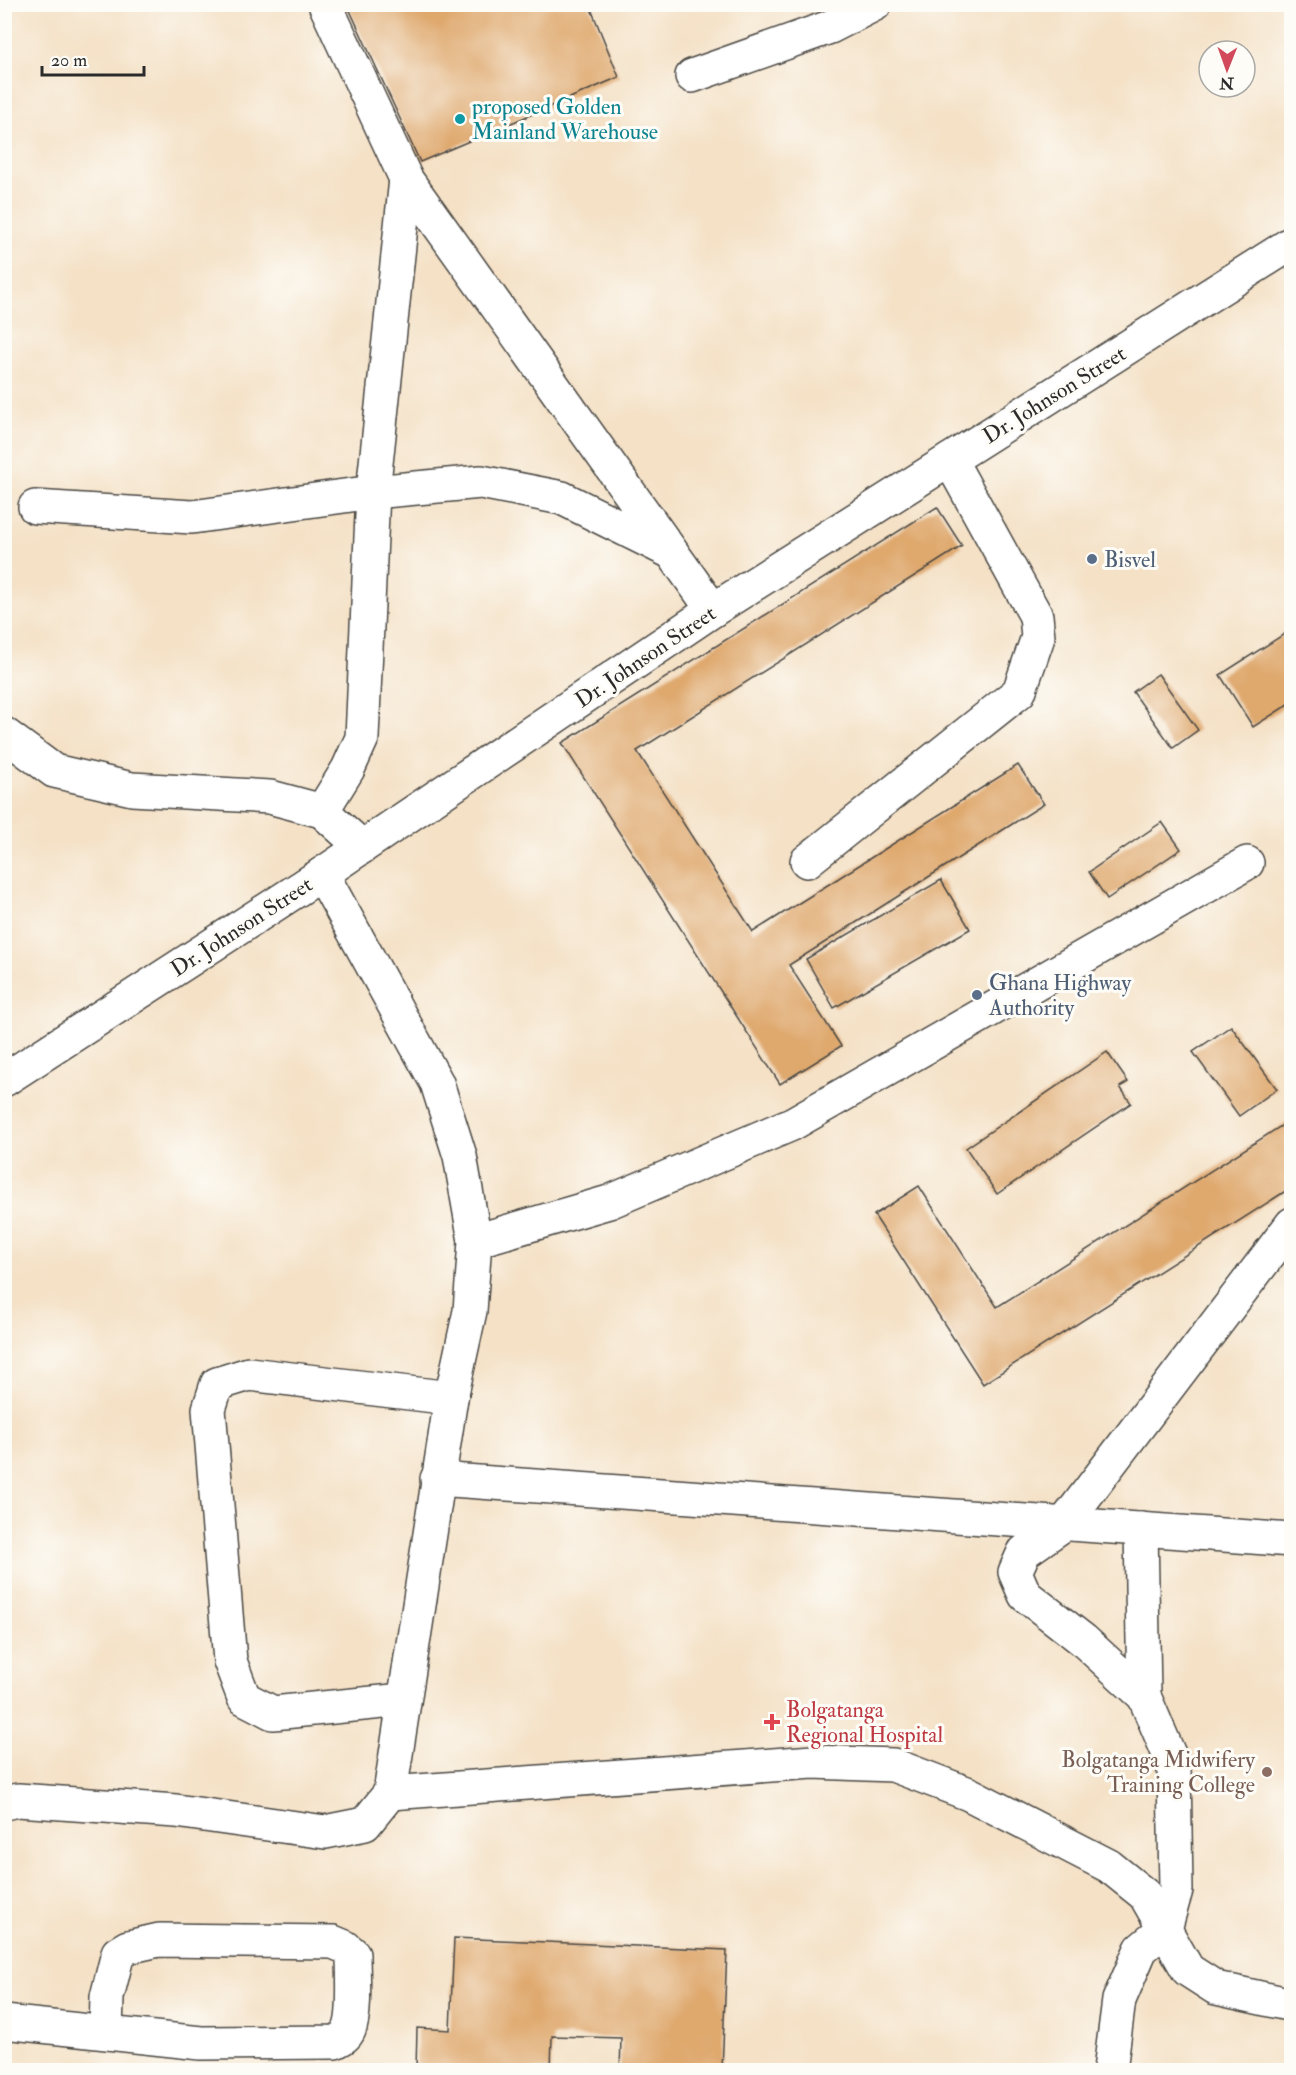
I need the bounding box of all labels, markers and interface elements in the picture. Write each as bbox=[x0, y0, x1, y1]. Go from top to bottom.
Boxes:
scale bar bbox=[42, 39, 144, 77]
north arrow bbox=[1197, 39, 1257, 99]
text: 20 m bbox=[51, 49, 87, 72]
text: N bbox=[1219, 73, 1235, 93]
place label: proposed Golden Mainland Warehouse bbox=[471, 93, 658, 146]
marker: proposed Golden Mainland Warehouse bbox=[453, 112, 467, 126]
street label: Dr. Johnson Street bbox=[978, 340, 1131, 450]
place label: Bisvel bbox=[1104, 546, 1156, 574]
marker: Bisvel bbox=[1085, 552, 1099, 566]
street label: Dr. Johnson Street bbox=[570, 599, 721, 714]
street label: Dr. Johnson Street bbox=[165, 871, 318, 983]
place label: Ghana Highway Authority bbox=[988, 969, 1131, 1022]
marker: Ghana Highway Authority bbox=[970, 988, 984, 1002]
place label: Bolgatanga Regional Hospital bbox=[786, 1696, 943, 1750]
marker: Bolgatanga Regional Hospital bbox=[763, 1713, 781, 1731]
place label: Bolgatanga Midwifery Training College bbox=[1061, 1746, 1255, 1799]
marker: Bolgatanga Midwifery Training College bbox=[1260, 1765, 1274, 1779]

